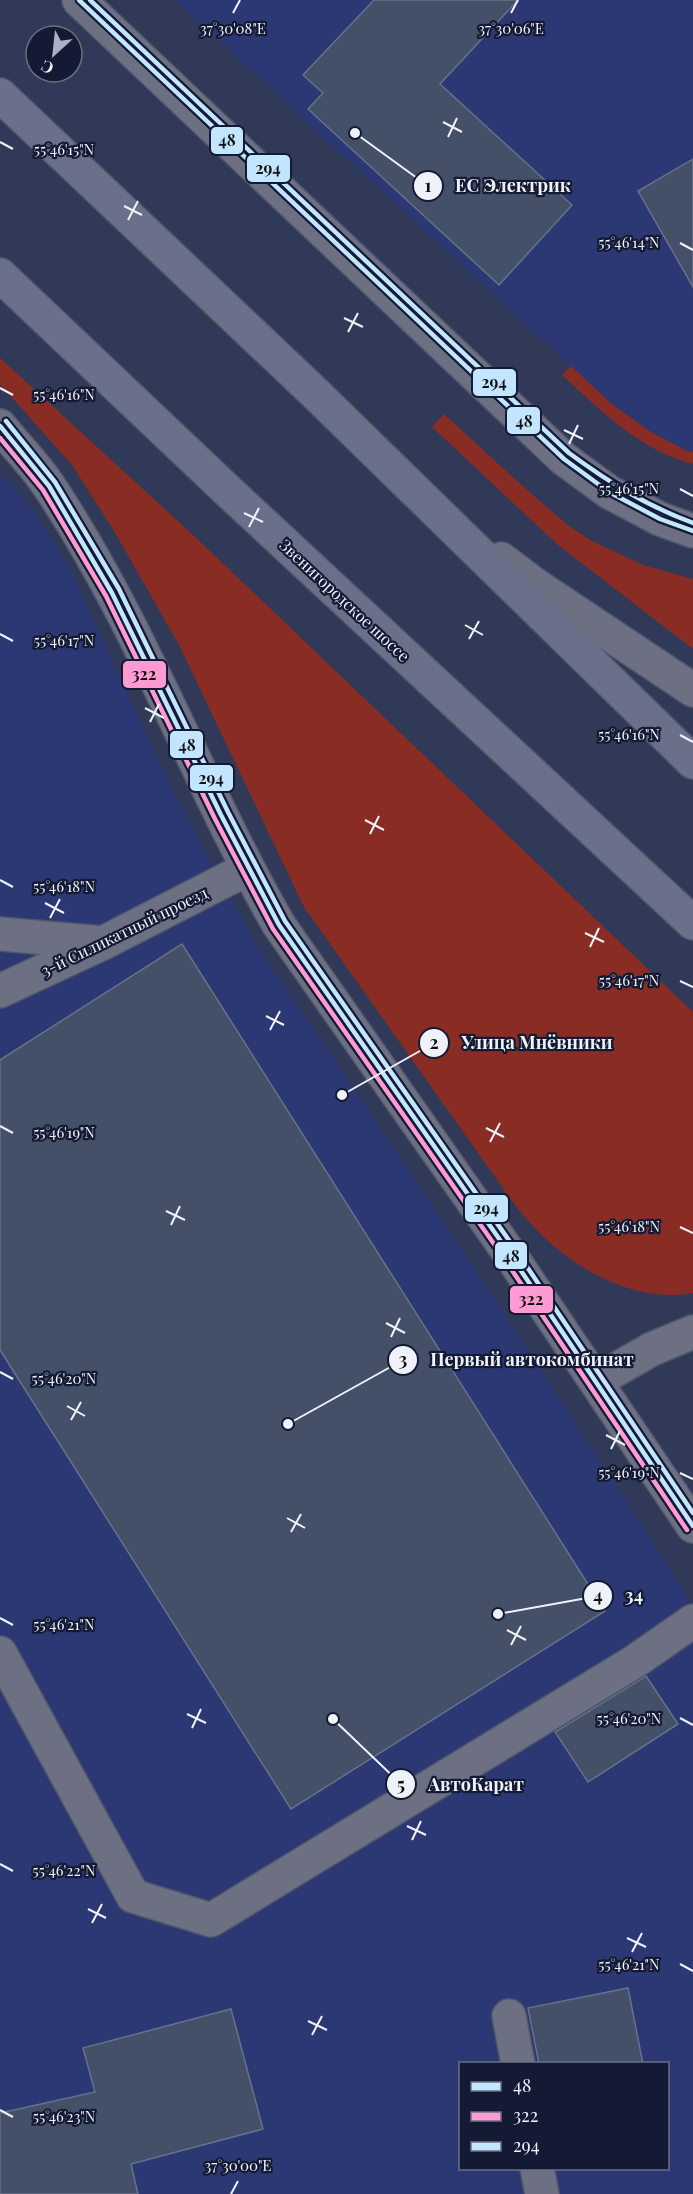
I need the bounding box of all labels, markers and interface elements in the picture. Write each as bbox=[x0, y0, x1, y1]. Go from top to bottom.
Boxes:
text: 37°30'08"E bbox=[200, 18, 266, 38]
text: 37°30'06"E bbox=[478, 18, 544, 38]
north arrow bbox=[24, 24, 84, 84]
text: С bbox=[37, 56, 57, 80]
line badge: 48 bbox=[210, 126, 244, 155]
text: 48 bbox=[218, 129, 236, 150]
text: 55°46'15"N bbox=[34, 139, 95, 159]
line badge: 294 bbox=[246, 154, 291, 183]
text: 294 bbox=[255, 157, 281, 178]
callout: ЕС Электрик bbox=[413, 168, 583, 204]
text: 1 bbox=[425, 173, 432, 197]
text: ЕС Электрик bbox=[455, 173, 571, 197]
text: 55°46'14"N bbox=[598, 232, 660, 252]
line badge: 294 bbox=[472, 368, 517, 397]
text: 294 bbox=[481, 371, 507, 392]
text: 55°46'16"N bbox=[33, 384, 95, 404]
line badge: 48 bbox=[506, 406, 541, 435]
text: 48 bbox=[515, 410, 533, 431]
text: 55°46'15"N bbox=[599, 478, 660, 498]
street label: Звенигородское шоссе bbox=[275, 534, 415, 666]
text: 55°46'17"N bbox=[34, 630, 95, 650]
line badge: 322 bbox=[122, 660, 167, 689]
text: 322 bbox=[132, 663, 156, 684]
text: 55°46'16"N bbox=[598, 724, 660, 744]
line badge: 48 bbox=[169, 730, 204, 759]
text: 48 bbox=[178, 734, 196, 755]
line badge: 294 bbox=[189, 764, 234, 792]
text: 294 bbox=[198, 767, 224, 788]
text: 55°46'18"N bbox=[33, 876, 95, 896]
street label: 3-й Силикатный проезд bbox=[37, 881, 211, 981]
text: 55°46'17"N bbox=[599, 970, 660, 990]
callout: Улица Мнёвники bbox=[419, 1025, 624, 1061]
text: 2 bbox=[429, 1030, 439, 1054]
text: Улица Мнёвники bbox=[460, 1030, 613, 1054]
text: 55°46'19"N bbox=[33, 1122, 95, 1142]
line badge: 294 bbox=[464, 1194, 509, 1223]
text: 294 bbox=[473, 1197, 499, 1218]
text: 55°46'18"N bbox=[598, 1216, 660, 1236]
line badge: 48 bbox=[494, 1241, 528, 1270]
text: 48 bbox=[502, 1245, 520, 1266]
line badge: 322 bbox=[509, 1285, 554, 1314]
text: 322 bbox=[519, 1288, 543, 1309]
callout: Первый автокомбинат bbox=[388, 1342, 646, 1378]
text: 3 bbox=[399, 1347, 408, 1371]
text: Первый автокомбинат bbox=[430, 1347, 634, 1371]
text: 55°46'20"N bbox=[32, 1368, 97, 1388]
text: 55°46'19"N bbox=[598, 1462, 660, 1482]
callout: 34 bbox=[583, 1578, 655, 1614]
text: 4 bbox=[593, 1583, 603, 1607]
text: 34 bbox=[625, 1583, 643, 1607]
text: 55°46'21"N bbox=[33, 1614, 95, 1634]
text: 55°46'20"N bbox=[597, 1708, 662, 1728]
callout: АвтоКарат bbox=[386, 1766, 536, 1802]
text: 5 bbox=[397, 1772, 405, 1796]
text: АвтоКарат bbox=[427, 1772, 524, 1796]
text: 55°46'22"N bbox=[32, 1860, 96, 1880]
text: 55°46'21"N bbox=[598, 1954, 660, 1974]
legend bbox=[459, 2062, 669, 2170]
text: 48 bbox=[513, 2073, 531, 2097]
text: 322 bbox=[513, 2103, 538, 2127]
text: 55°46'23"N bbox=[33, 2106, 96, 2126]
text: 294 bbox=[513, 2133, 540, 2157]
text: 37°30'00"E bbox=[205, 2155, 272, 2175]

